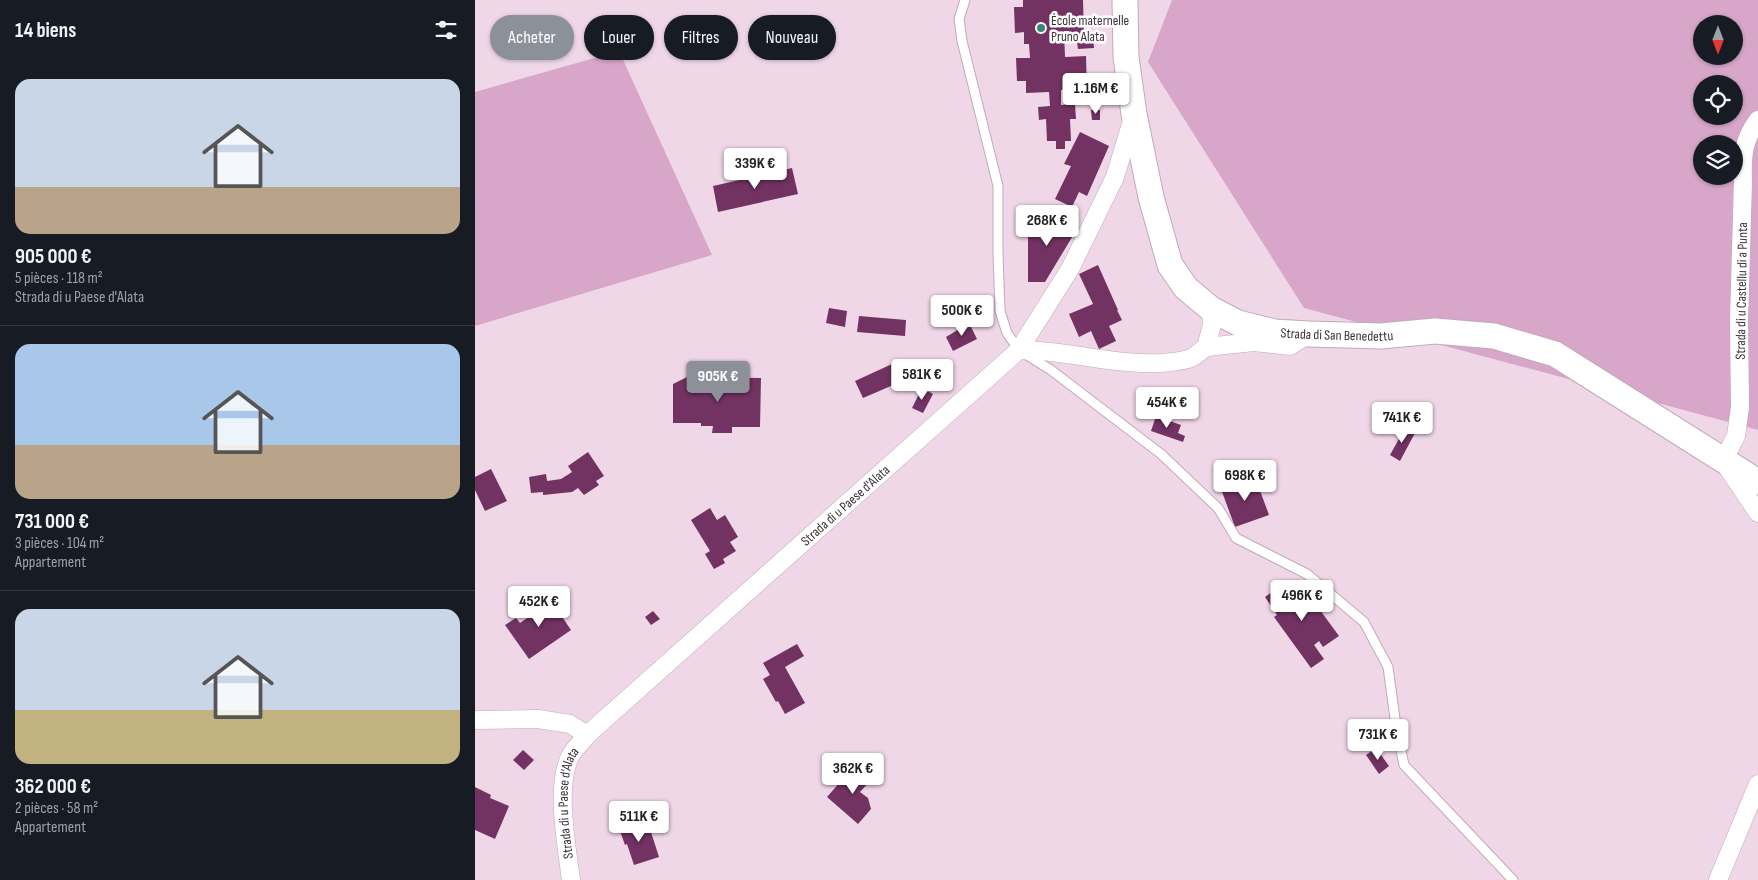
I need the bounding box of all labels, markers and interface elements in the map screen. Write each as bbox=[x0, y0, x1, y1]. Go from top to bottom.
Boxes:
place label: École maternelle Pruno Alata bbox=[1051, 12, 1129, 45]
chip: Acheter bbox=[490, 15, 574, 60]
chip: Louer bbox=[584, 15, 654, 60]
chip: Filtres bbox=[664, 15, 738, 60]
chip: Nouveau bbox=[748, 15, 836, 60]
north arrow bbox=[1693, 15, 1743, 65]
map controls bbox=[1693, 15, 1743, 185]
icon: filters bbox=[432, 16, 460, 44]
text: 14 biens bbox=[15, 18, 76, 43]
marker: École maternelle Pruno Alata bbox=[1035, 22, 1047, 34]
pin: 1.16M € bbox=[1050, 72, 1142, 115]
button: locate bbox=[1693, 75, 1743, 125]
text: 1.16M € bbox=[1073, 79, 1119, 98]
icon: home bbox=[193, 111, 283, 201]
button: layers bbox=[1693, 135, 1743, 185]
pin: 339K € bbox=[714, 148, 796, 190]
text: 339K € bbox=[735, 154, 775, 173]
pin: 268K € bbox=[1006, 204, 1088, 247]
text: 268K € bbox=[1027, 211, 1067, 230]
street label: Strada di u Castellu di a Punta bbox=[1732, 222, 1751, 360]
text: 905 000 € bbox=[15, 244, 91, 269]
text: 5 pièces · 118 m² bbox=[15, 269, 103, 288]
text: Strada di u Paese d'Alata bbox=[15, 288, 144, 307]
pin: 500K € bbox=[921, 294, 1003, 337]
text: 500K € bbox=[942, 301, 982, 320]
street label: Strada di San Benedettu bbox=[1280, 324, 1394, 345]
pin: 581K € bbox=[881, 358, 963, 401]
pin: 905K € bbox=[677, 360, 759, 403]
text: 581K € bbox=[902, 365, 942, 384]
text: 905K € bbox=[698, 367, 738, 386]
icon: home bbox=[193, 377, 283, 467]
pin: 454K € bbox=[1126, 386, 1208, 429]
text: 454K € bbox=[1147, 393, 1187, 412]
pin: 741K € bbox=[1361, 402, 1443, 444]
text: 741K € bbox=[1383, 408, 1421, 427]
pin: 698K € bbox=[1204, 460, 1286, 502]
street label: Strada di u Paese d'Alata bbox=[797, 461, 893, 549]
text: 698K € bbox=[1224, 466, 1266, 485]
text: 731 000 € bbox=[15, 509, 89, 534]
text: 3 pièces · 104 m² bbox=[15, 534, 104, 553]
text: Appartement bbox=[15, 553, 86, 572]
pin: 496K € bbox=[1261, 580, 1343, 622]
pin: 452K € bbox=[498, 586, 580, 628]
text: 496K € bbox=[1281, 586, 1323, 605]
text: 452K € bbox=[519, 592, 559, 611]
icon: home bbox=[193, 642, 283, 732]
pin: 731K € bbox=[1337, 718, 1419, 761]
text: 731K € bbox=[1358, 725, 1398, 744]
street label: Strada di u Paese d'Alata bbox=[555, 744, 582, 860]
pin: 362K € bbox=[812, 752, 894, 795]
text: 362K € bbox=[833, 759, 873, 778]
text: 362 000 € bbox=[15, 774, 91, 799]
text: 2 pièces · 58 m² bbox=[15, 799, 98, 818]
pin: 511K € bbox=[598, 800, 680, 843]
text: 511K € bbox=[620, 807, 658, 826]
text: Appartement bbox=[15, 818, 86, 837]

